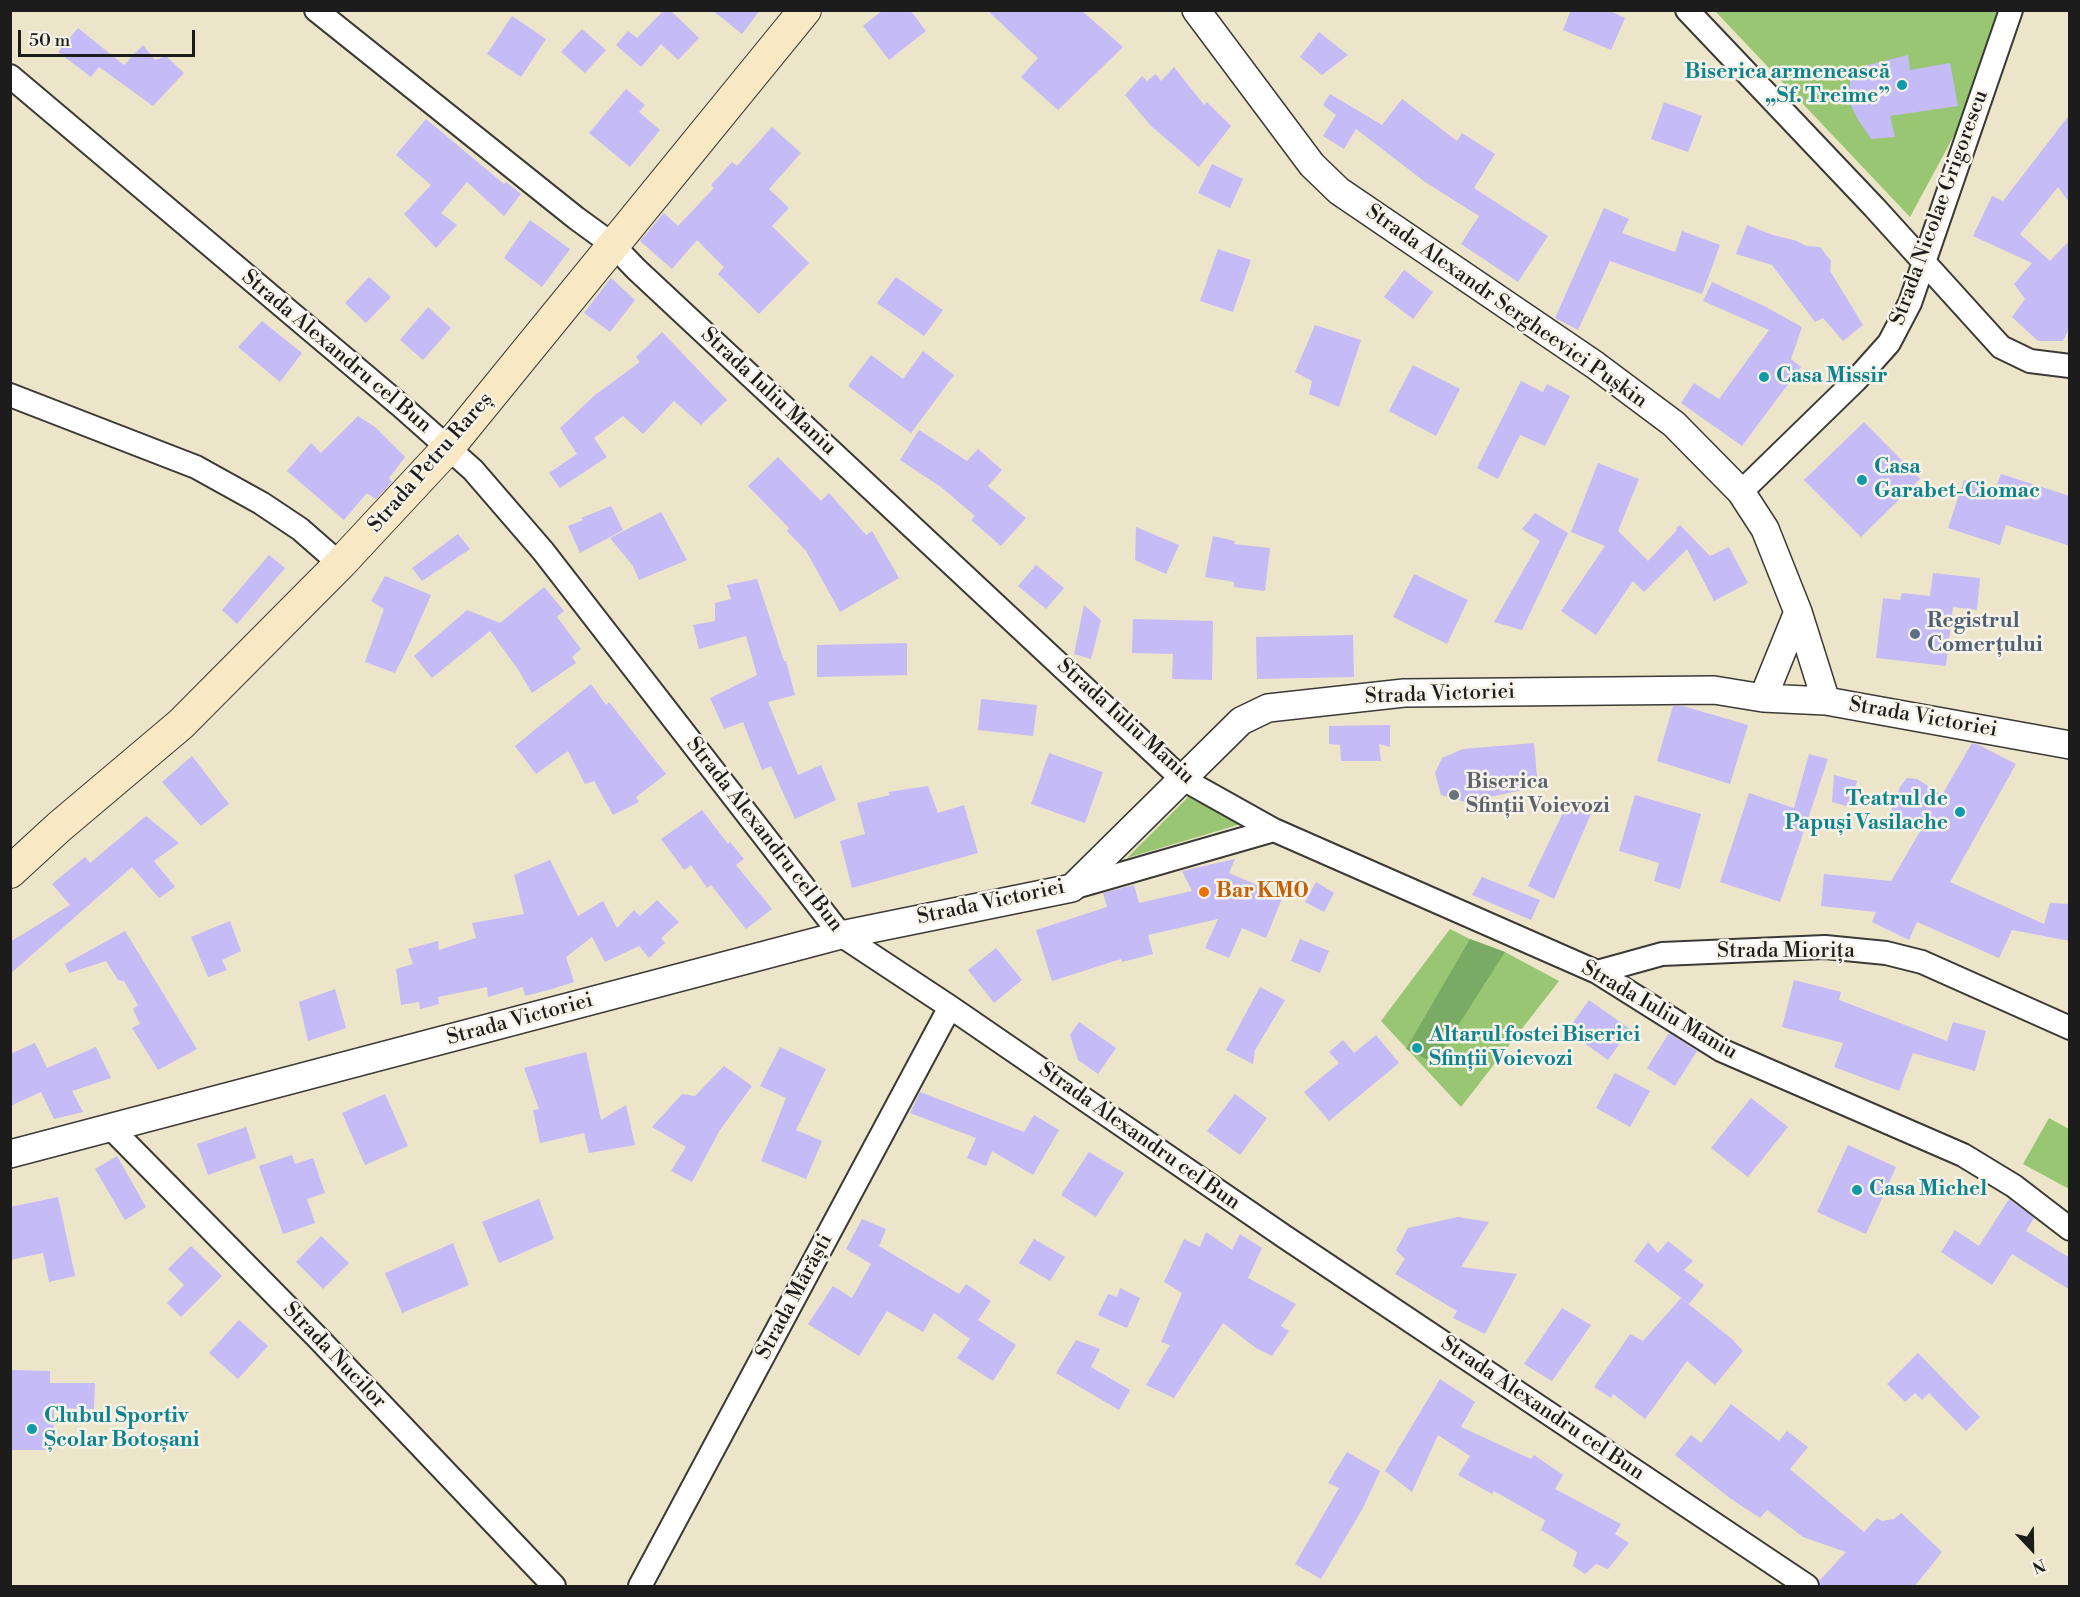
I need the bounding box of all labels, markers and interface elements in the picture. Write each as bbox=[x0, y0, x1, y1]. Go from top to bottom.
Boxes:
scale bar bbox=[21, 18, 198, 56]
text: 50 m bbox=[29, 29, 70, 52]
place label: Biserica armenească „Sf. Treime” bbox=[1684, 60, 1890, 110]
marker: Biserica armenească „Sf. Treime” bbox=[1895, 78, 1909, 92]
street label: Strada Nicolae Grigorescu bbox=[1886, 87, 1994, 329]
street label: Strada Alexandr Sergheevici Pușkin bbox=[1360, 200, 1652, 414]
street label: Strada Alexandru cel Bun bbox=[236, 265, 436, 439]
street label: Strada Iuliu Maniu bbox=[695, 323, 841, 461]
place label: Casa Missir bbox=[1776, 364, 1888, 390]
marker: Casa Missir bbox=[1757, 370, 1771, 384]
street label: Strada Petru Rareș bbox=[363, 388, 499, 538]
place label: Casa Garabet-Ciomac bbox=[1874, 455, 2040, 505]
marker: Casa Garabet-Ciomac bbox=[1855, 473, 1869, 487]
place label: Registrul Comerțului bbox=[1927, 609, 2043, 659]
marker: Registrul Comerțului bbox=[1908, 627, 1922, 641]
street label: Strada Iuliu Maniu bbox=[1051, 654, 1199, 790]
street label: Strada Victoriei bbox=[1364, 680, 1516, 710]
street label: Strada Victoriei bbox=[1847, 693, 1999, 743]
street label: Strada Alexandru cel Bun bbox=[680, 733, 848, 937]
place label: Biserica Sfinții Voievozi bbox=[1466, 770, 1610, 820]
place label: Teatrul de Papuși Vasilache bbox=[1785, 787, 1948, 837]
marker: Biserica Sfinții Voievozi bbox=[1447, 788, 1461, 802]
marker: Teatrul de Papuși Vasilache bbox=[1953, 805, 1967, 819]
street label: Strada Victoriei bbox=[915, 875, 1067, 931]
place label: Bar KM0 bbox=[1216, 879, 1309, 905]
marker: Bar KM0 bbox=[1197, 885, 1211, 899]
street label: Strada Miorița bbox=[1717, 939, 1855, 965]
street label: Strada Iuliu Maniu bbox=[1577, 956, 1741, 1066]
street label: Strada Victoriei bbox=[444, 988, 596, 1052]
place label: Altarul fostei Biserici Sfinții Voievozi bbox=[1429, 1023, 1640, 1073]
marker: Altarul fostei Biserici Sfinții Voievozi bbox=[1410, 1041, 1424, 1055]
street label: Strada Alexandru cel Bun bbox=[1033, 1058, 1245, 1216]
place label: Casa Michel bbox=[1869, 1177, 1987, 1203]
marker: Casa Michel bbox=[1850, 1183, 1864, 1197]
street label: Strada Mărăști bbox=[751, 1230, 839, 1364]
street label: Strada Nucilor bbox=[277, 1298, 391, 1414]
street label: Strada Alexandru cel Bun bbox=[1435, 1331, 1649, 1487]
place label: Clubul Sportiv Școlar Botoșani bbox=[44, 1404, 199, 1454]
marker: Clubul Sportiv Școlar Botoșani bbox=[25, 1422, 39, 1436]
north arrow bbox=[2002, 1519, 2062, 1579]
text: N bbox=[2029, 1554, 2048, 1577]

